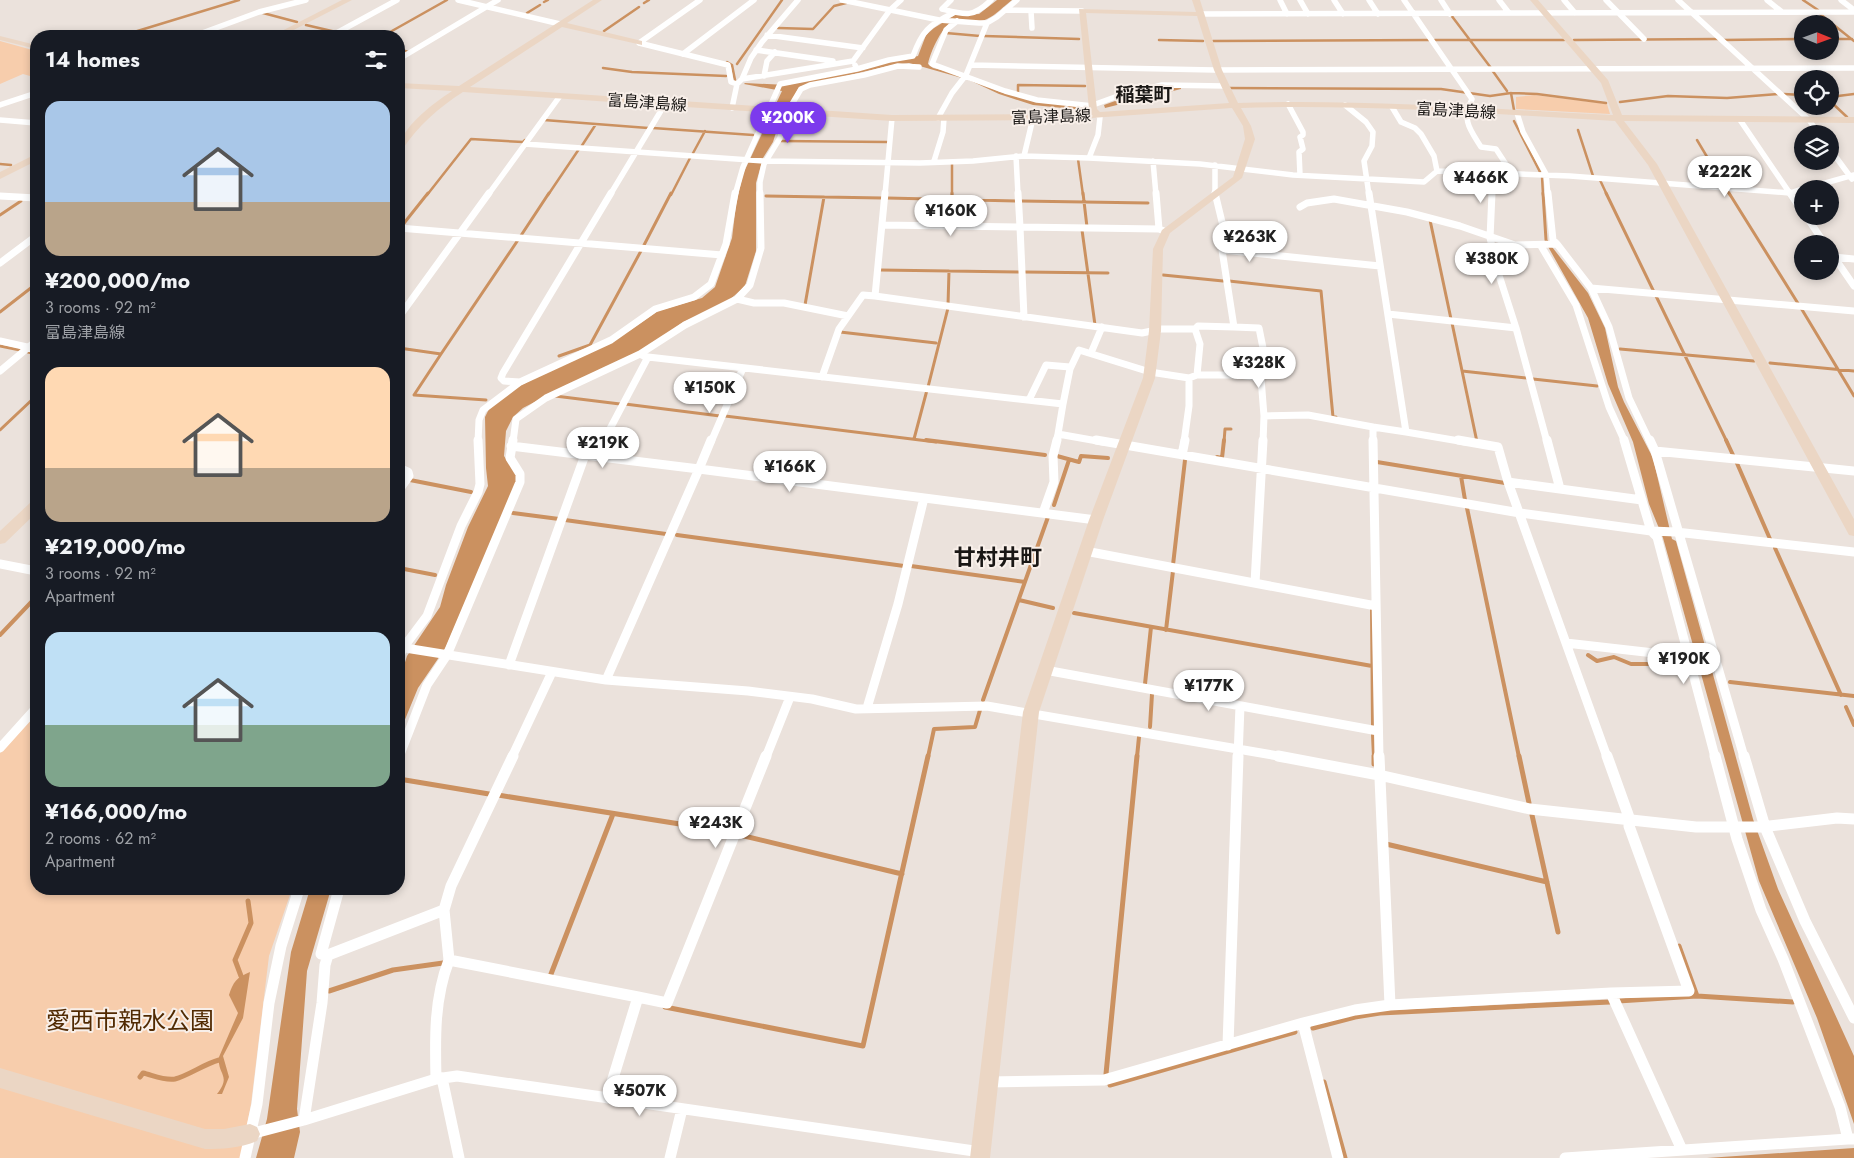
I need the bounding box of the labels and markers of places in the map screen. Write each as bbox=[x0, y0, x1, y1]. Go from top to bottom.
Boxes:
pin: ¥200K bbox=[753, 102, 823, 144]
pin: ¥222K bbox=[1690, 156, 1760, 198]
pin: ¥466K bbox=[1446, 162, 1516, 204]
pin: ¥160K bbox=[916, 194, 986, 237]
pin: ¥263K bbox=[1215, 220, 1285, 263]
pin: ¥380K bbox=[1457, 242, 1527, 285]
pin: ¥328K bbox=[1224, 346, 1294, 389]
pin: ¥150K bbox=[675, 372, 745, 414]
pin: ¥219K bbox=[568, 426, 638, 469]
pin: ¥166K bbox=[755, 450, 825, 493]
pin: ¥190K bbox=[1649, 642, 1719, 685]
pin: ¥177K bbox=[1174, 670, 1244, 712]
pin: ¥243K bbox=[681, 806, 751, 849]
pin: ¥507K bbox=[605, 1074, 675, 1117]

